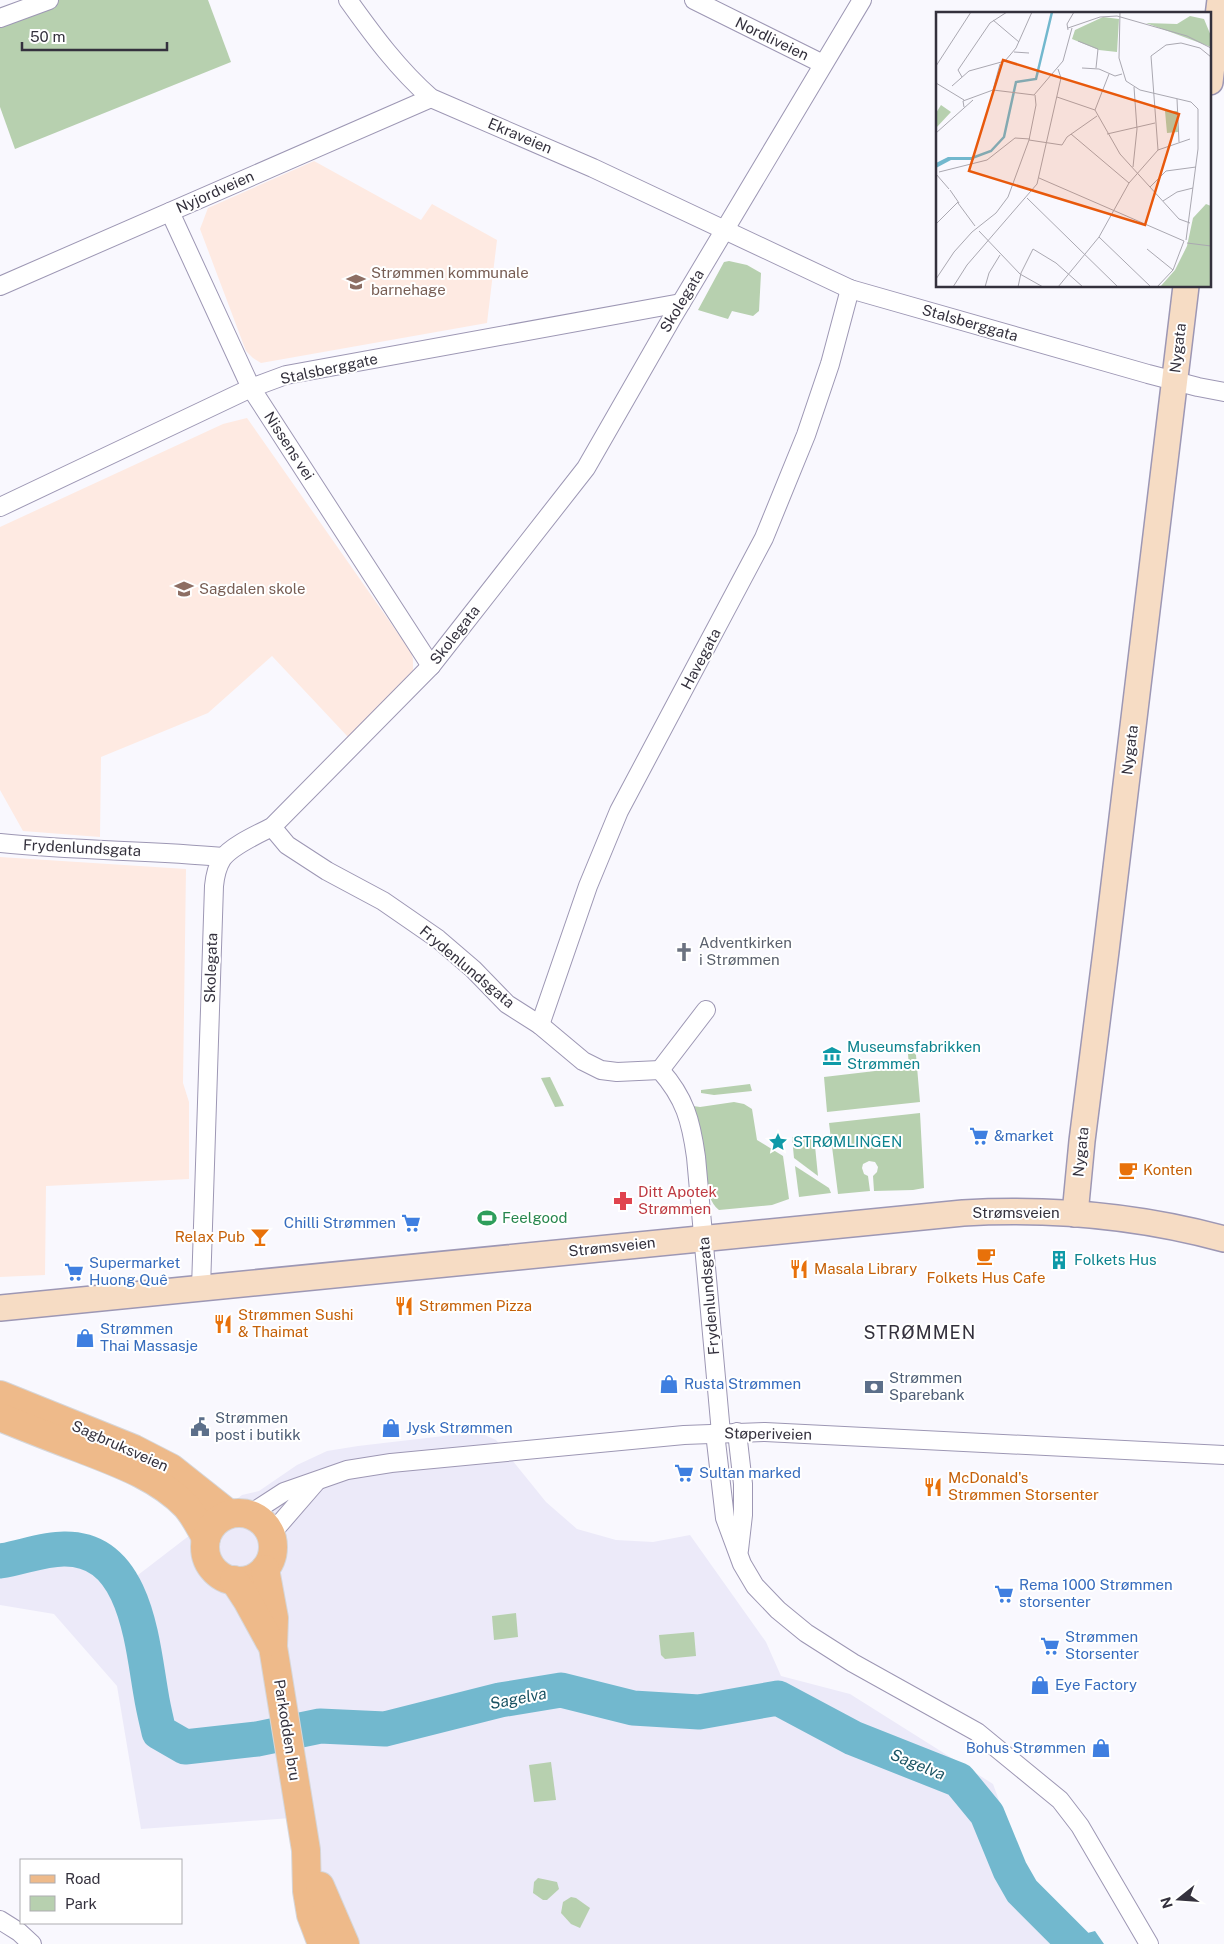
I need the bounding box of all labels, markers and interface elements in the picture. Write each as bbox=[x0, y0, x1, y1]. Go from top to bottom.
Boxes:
inset map bbox=[936, 12, 1212, 288]
street label: Nordliveien bbox=[733, 13, 812, 64]
scale bar bbox=[22, 20, 168, 52]
text: 50 m bbox=[30, 28, 65, 45]
street label: Ekraveien bbox=[486, 114, 555, 157]
street label: Nyjordveien bbox=[173, 167, 256, 216]
place label: Strømmen kommunale barnehage bbox=[371, 264, 529, 298]
street label: Skolegata bbox=[656, 266, 707, 335]
school or university icon: Strømmen kommunale barnehage bbox=[345, 271, 367, 293]
street label: Stalsberggata bbox=[920, 301, 1020, 344]
street label: Nygata bbox=[1166, 322, 1189, 374]
street label: Stalsberggate bbox=[279, 350, 379, 387]
street label: Nissens vei bbox=[261, 408, 318, 483]
school or university icon: Sagdalen skole bbox=[173, 578, 195, 600]
place label: Sagdalen skole bbox=[199, 580, 305, 597]
street label: Skolegata bbox=[426, 602, 483, 668]
street label: Havegata bbox=[677, 625, 724, 692]
street label: Nygata bbox=[1118, 724, 1141, 776]
street label: Frydenlundsgata bbox=[22, 836, 142, 859]
street label: Frydenlundsgata bbox=[417, 922, 518, 1011]
street label: Skolegata bbox=[201, 933, 220, 1003]
place label: Adventkirken i Strømmen bbox=[699, 934, 792, 968]
church icon: Adventkirken i Strømmen bbox=[673, 941, 695, 963]
place label: Museumsfabrikken Strømmen bbox=[847, 1038, 981, 1072]
museum icon: Museumsfabrikken Strømmen bbox=[821, 1045, 843, 1067]
supermarket icon: &market bbox=[968, 1125, 990, 1147]
street label: Nygata bbox=[1069, 1126, 1092, 1178]
place label: &market bbox=[994, 1127, 1054, 1144]
place icon: STRØMLINGEN bbox=[767, 1131, 789, 1153]
place label: STRØMLINGEN bbox=[793, 1133, 902, 1150]
cafe icon: Konten bbox=[1117, 1159, 1139, 1181]
place label: Konten bbox=[1143, 1161, 1192, 1178]
place label: Ditt Apotek Strømmen bbox=[638, 1183, 717, 1217]
pharmacy icon: Ditt Apotek Strømmen bbox=[612, 1190, 634, 1212]
street label: Strømsveien bbox=[972, 1204, 1060, 1221]
sports icon: Feelgood bbox=[476, 1207, 498, 1229]
place label: Feelgood bbox=[502, 1209, 567, 1226]
supermarket icon: Chilli Strømmen bbox=[400, 1212, 422, 1234]
place label: Chilli Strømmen bbox=[284, 1214, 396, 1231]
bar icon: Relax Pub bbox=[249, 1226, 271, 1248]
place label: Relax Pub bbox=[175, 1228, 245, 1245]
street label: Strømsveien bbox=[568, 1233, 656, 1260]
street label: Frydenlundsgata bbox=[695, 1236, 722, 1356]
cafe icon: Folkets Hus Cafe bbox=[975, 1245, 997, 1267]
building icon: Folkets Hus bbox=[1048, 1249, 1070, 1271]
place label: Folkets Hus bbox=[1074, 1251, 1157, 1268]
place label: Supermarket Huong Quê bbox=[89, 1254, 180, 1288]
restaurant icon: Masala Library bbox=[788, 1258, 810, 1280]
place label: Masala Library bbox=[814, 1260, 917, 1277]
supermarket icon: Supermarket Huong Quê bbox=[63, 1261, 85, 1283]
place label: Folkets Hus Cafe bbox=[927, 1269, 1045, 1286]
restaurant icon: Strømmen Pizza bbox=[393, 1295, 415, 1317]
place label: Strømmen Pizza bbox=[419, 1297, 532, 1314]
place label: Strømmen Sushi & Thaimat bbox=[238, 1306, 354, 1340]
restaurant icon: Strømmen Sushi & Thaimat bbox=[212, 1313, 234, 1335]
place label: Strømmen Thai Massasje bbox=[100, 1320, 198, 1354]
district label: STRØMMEN bbox=[864, 1322, 976, 1343]
shop icon: Strømmen Thai Massasje bbox=[74, 1327, 96, 1349]
place label: Strømmen Sparebank bbox=[889, 1369, 965, 1403]
shop icon: Rusta Strømmen bbox=[658, 1373, 680, 1395]
place label: Rusta Strømmen bbox=[684, 1375, 801, 1392]
bank icon: Strømmen Sparebank bbox=[863, 1376, 885, 1398]
place label: Strømmen post i butikk bbox=[215, 1409, 301, 1443]
public building icon: Strømmen post i butikk bbox=[189, 1416, 211, 1438]
street label: Sagbruksveien bbox=[69, 1417, 171, 1474]
shop icon: Jysk Strømmen bbox=[380, 1417, 402, 1439]
place label: Jysk Strømmen bbox=[406, 1419, 513, 1436]
street label: Støperiveien bbox=[724, 1424, 812, 1443]
supermarket icon: Sultan marked bbox=[673, 1462, 695, 1484]
place label: Sultan marked bbox=[699, 1464, 801, 1481]
place label: McDonald's Strømmen Storsenter bbox=[948, 1469, 1099, 1503]
restaurant icon: McDonald's Strømmen Storsenter bbox=[922, 1476, 944, 1498]
place label: Rema 1000 Strømmen storsenter bbox=[1019, 1576, 1173, 1610]
supermarket icon: Rema 1000 Strømmen storsenter bbox=[993, 1583, 1015, 1605]
place label: Strømmen Storsenter bbox=[1065, 1628, 1139, 1662]
supermarket icon: Strømmen Storsenter bbox=[1039, 1635, 1061, 1657]
shop icon: Eye Factory bbox=[1029, 1674, 1051, 1696]
place label: Eye Factory bbox=[1055, 1676, 1137, 1693]
street label: Parkodden bru bbox=[271, 1678, 304, 1782]
water label: Sagelva bbox=[488, 1684, 548, 1713]
shop icon: Bohus Strømmen bbox=[1090, 1737, 1112, 1759]
place label: Bohus Strømmen bbox=[966, 1739, 1086, 1756]
water label: Sagelva bbox=[888, 1745, 948, 1784]
legend bbox=[20, 1859, 182, 1924]
text: Road bbox=[65, 1870, 101, 1887]
north arrow bbox=[1154, 1874, 1204, 1924]
text: Park bbox=[65, 1895, 97, 1912]
text: N bbox=[1157, 1895, 1176, 1910]

